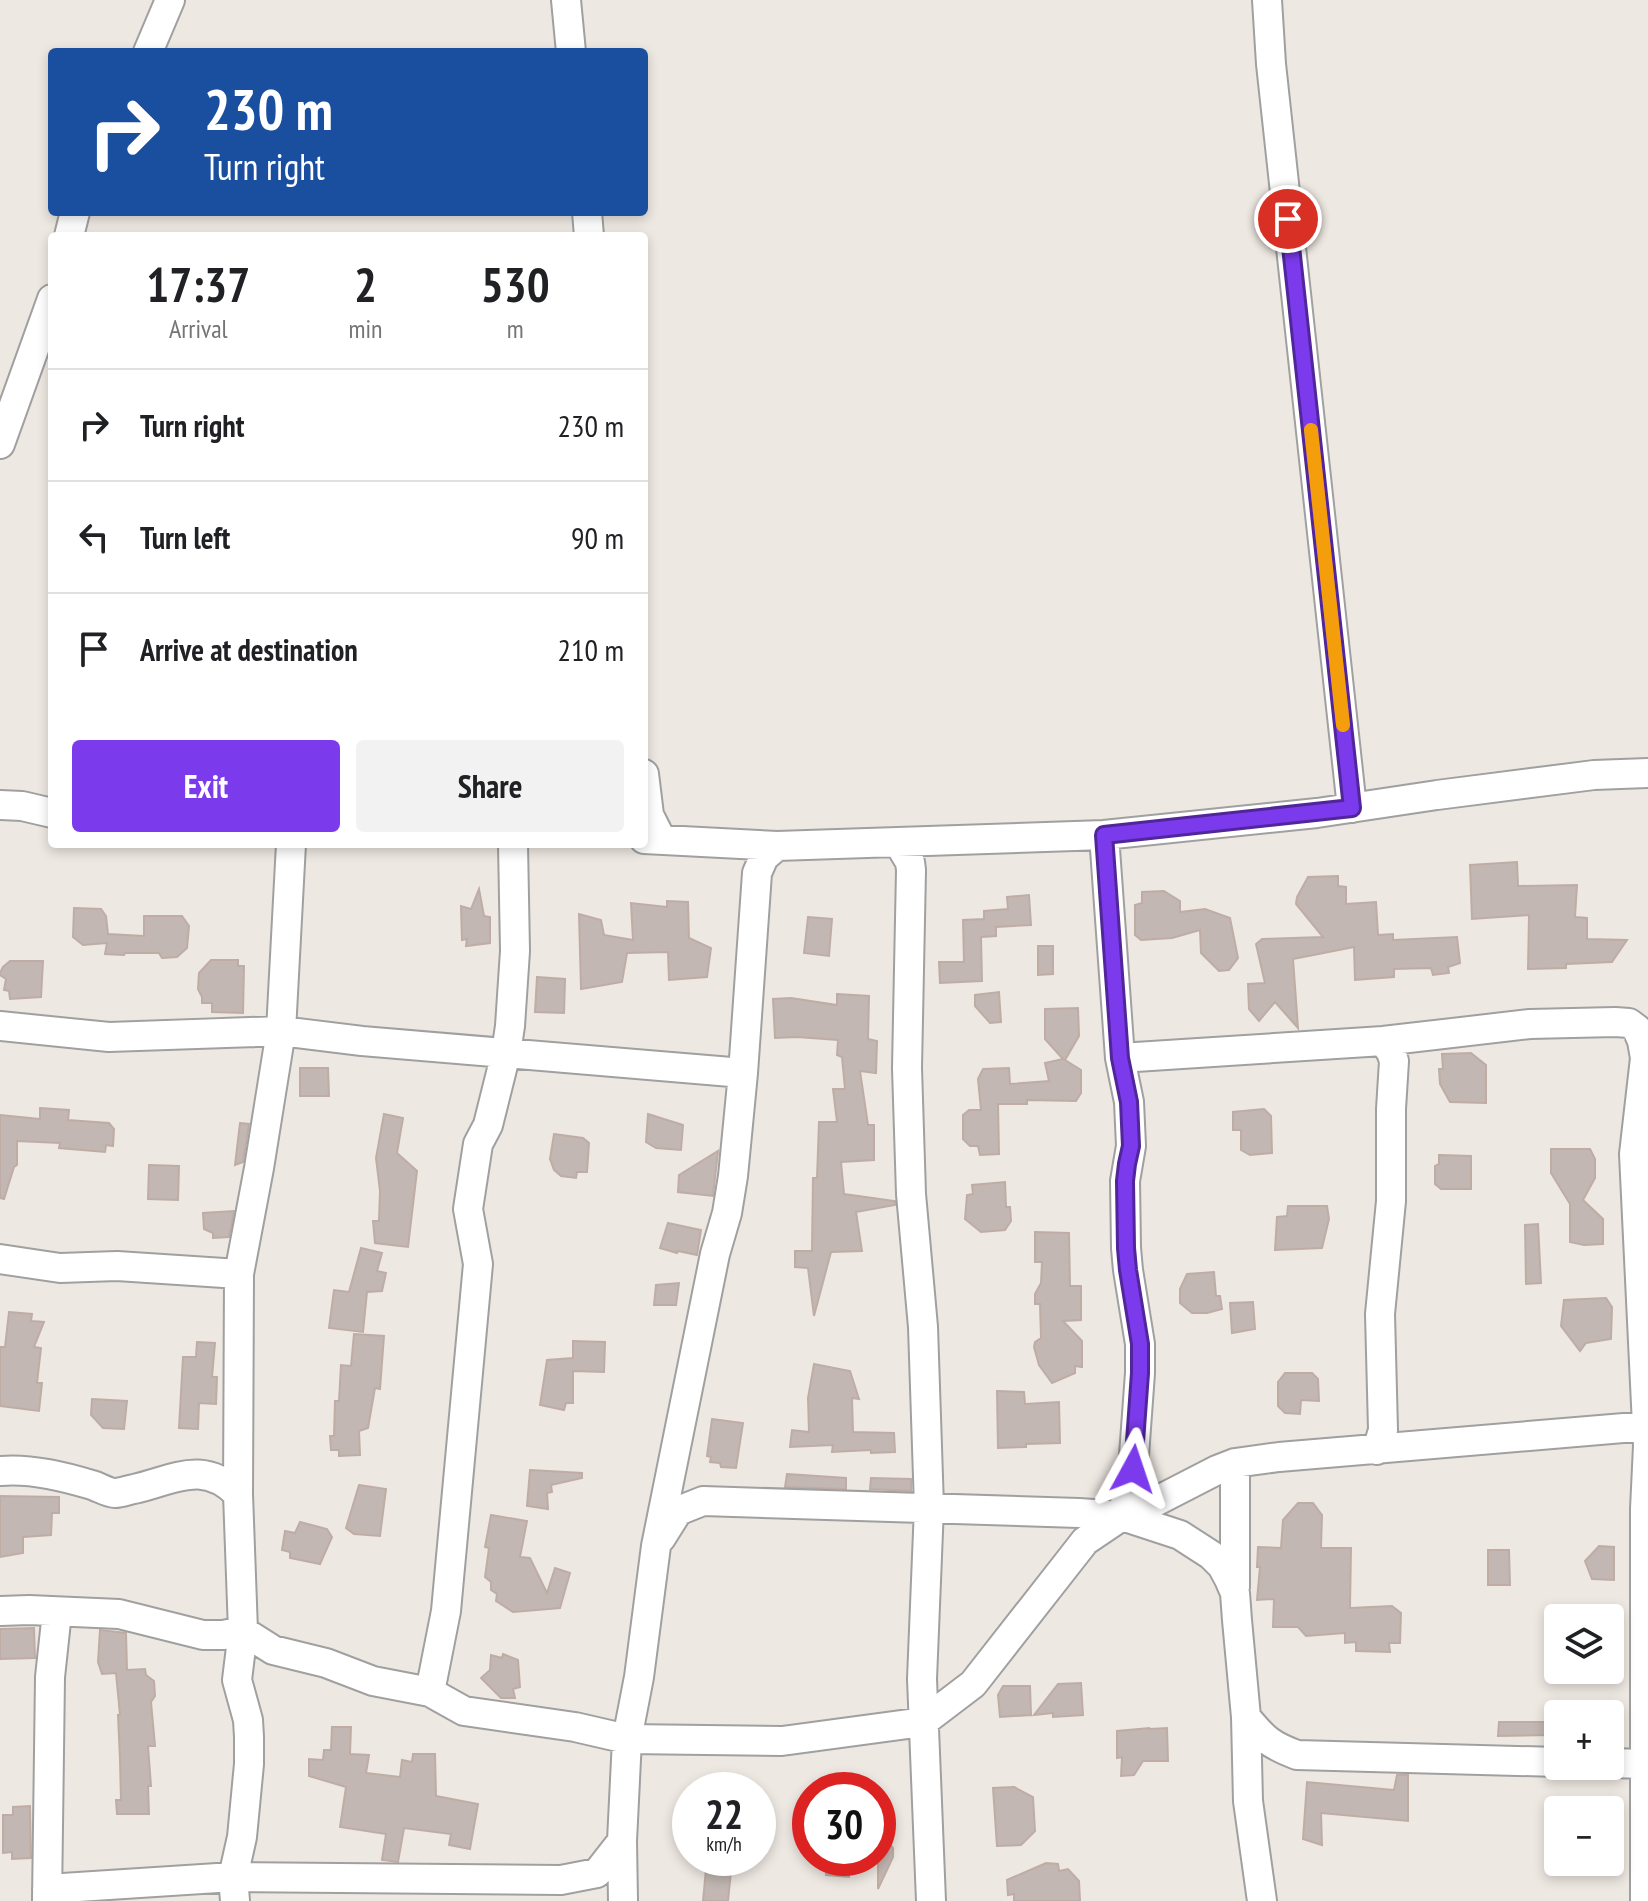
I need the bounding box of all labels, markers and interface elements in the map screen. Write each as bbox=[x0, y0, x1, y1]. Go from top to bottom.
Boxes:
text: 230 m bbox=[204, 73, 333, 145]
icon: right bbox=[72, 80, 176, 184]
text: Turn right bbox=[204, 143, 325, 190]
pin bbox=[1254, 185, 1322, 253]
icon: arrive bbox=[1266, 197, 1310, 241]
text: 17:37 bbox=[146, 253, 250, 315]
text: 2 bbox=[354, 253, 377, 315]
text: 530 bbox=[481, 253, 550, 315]
text: Arrival bbox=[169, 312, 228, 345]
text: min bbox=[348, 312, 382, 345]
text: m bbox=[507, 312, 524, 345]
icon: right bbox=[72, 403, 116, 447]
text: Turn right bbox=[140, 406, 244, 445]
text: 230 m bbox=[558, 406, 624, 445]
icon: left bbox=[72, 515, 116, 559]
text: Turn left bbox=[140, 518, 230, 557]
text: 90 m bbox=[571, 518, 624, 557]
icon: arrive bbox=[72, 627, 116, 671]
text: Arrive at destination bbox=[140, 630, 358, 669]
text: 210 m bbox=[558, 630, 624, 669]
button: Exit bbox=[72, 740, 340, 832]
button: Share bbox=[356, 740, 624, 832]
position arrow bbox=[1091, 1427, 1175, 1511]
map controls bbox=[1544, 1604, 1624, 1876]
button: layers bbox=[1544, 1604, 1624, 1684]
button: + bbox=[1544, 1700, 1624, 1780]
speed limit sign: 30 bbox=[792, 1772, 896, 1876]
text: 22 bbox=[705, 1788, 743, 1840]
button: − bbox=[1544, 1796, 1624, 1876]
text: km/h bbox=[706, 1831, 742, 1857]

